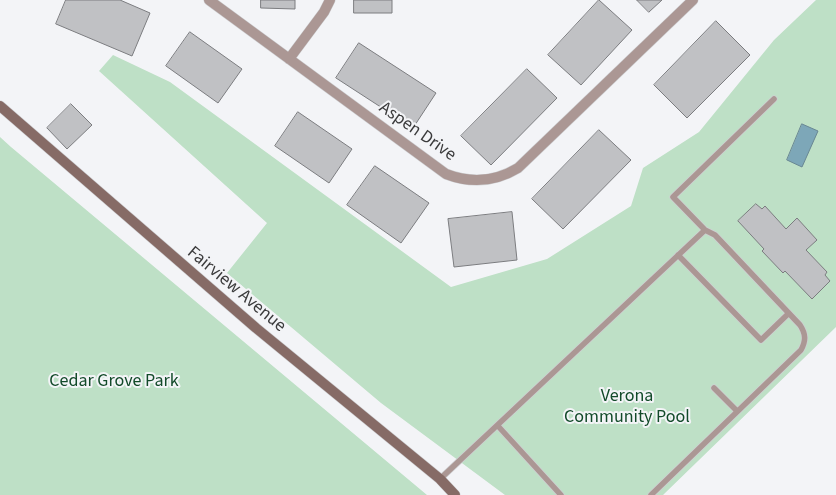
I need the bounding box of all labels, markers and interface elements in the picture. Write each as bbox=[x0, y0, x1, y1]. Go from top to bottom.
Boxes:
street label: Aspen Drive bbox=[374, 98, 460, 166]
street label: Fairview Avenue bbox=[182, 242, 290, 338]
park label: Cedar Grove Park bbox=[49, 371, 179, 393]
park label: Verona Community Pool bbox=[564, 386, 690, 428]

